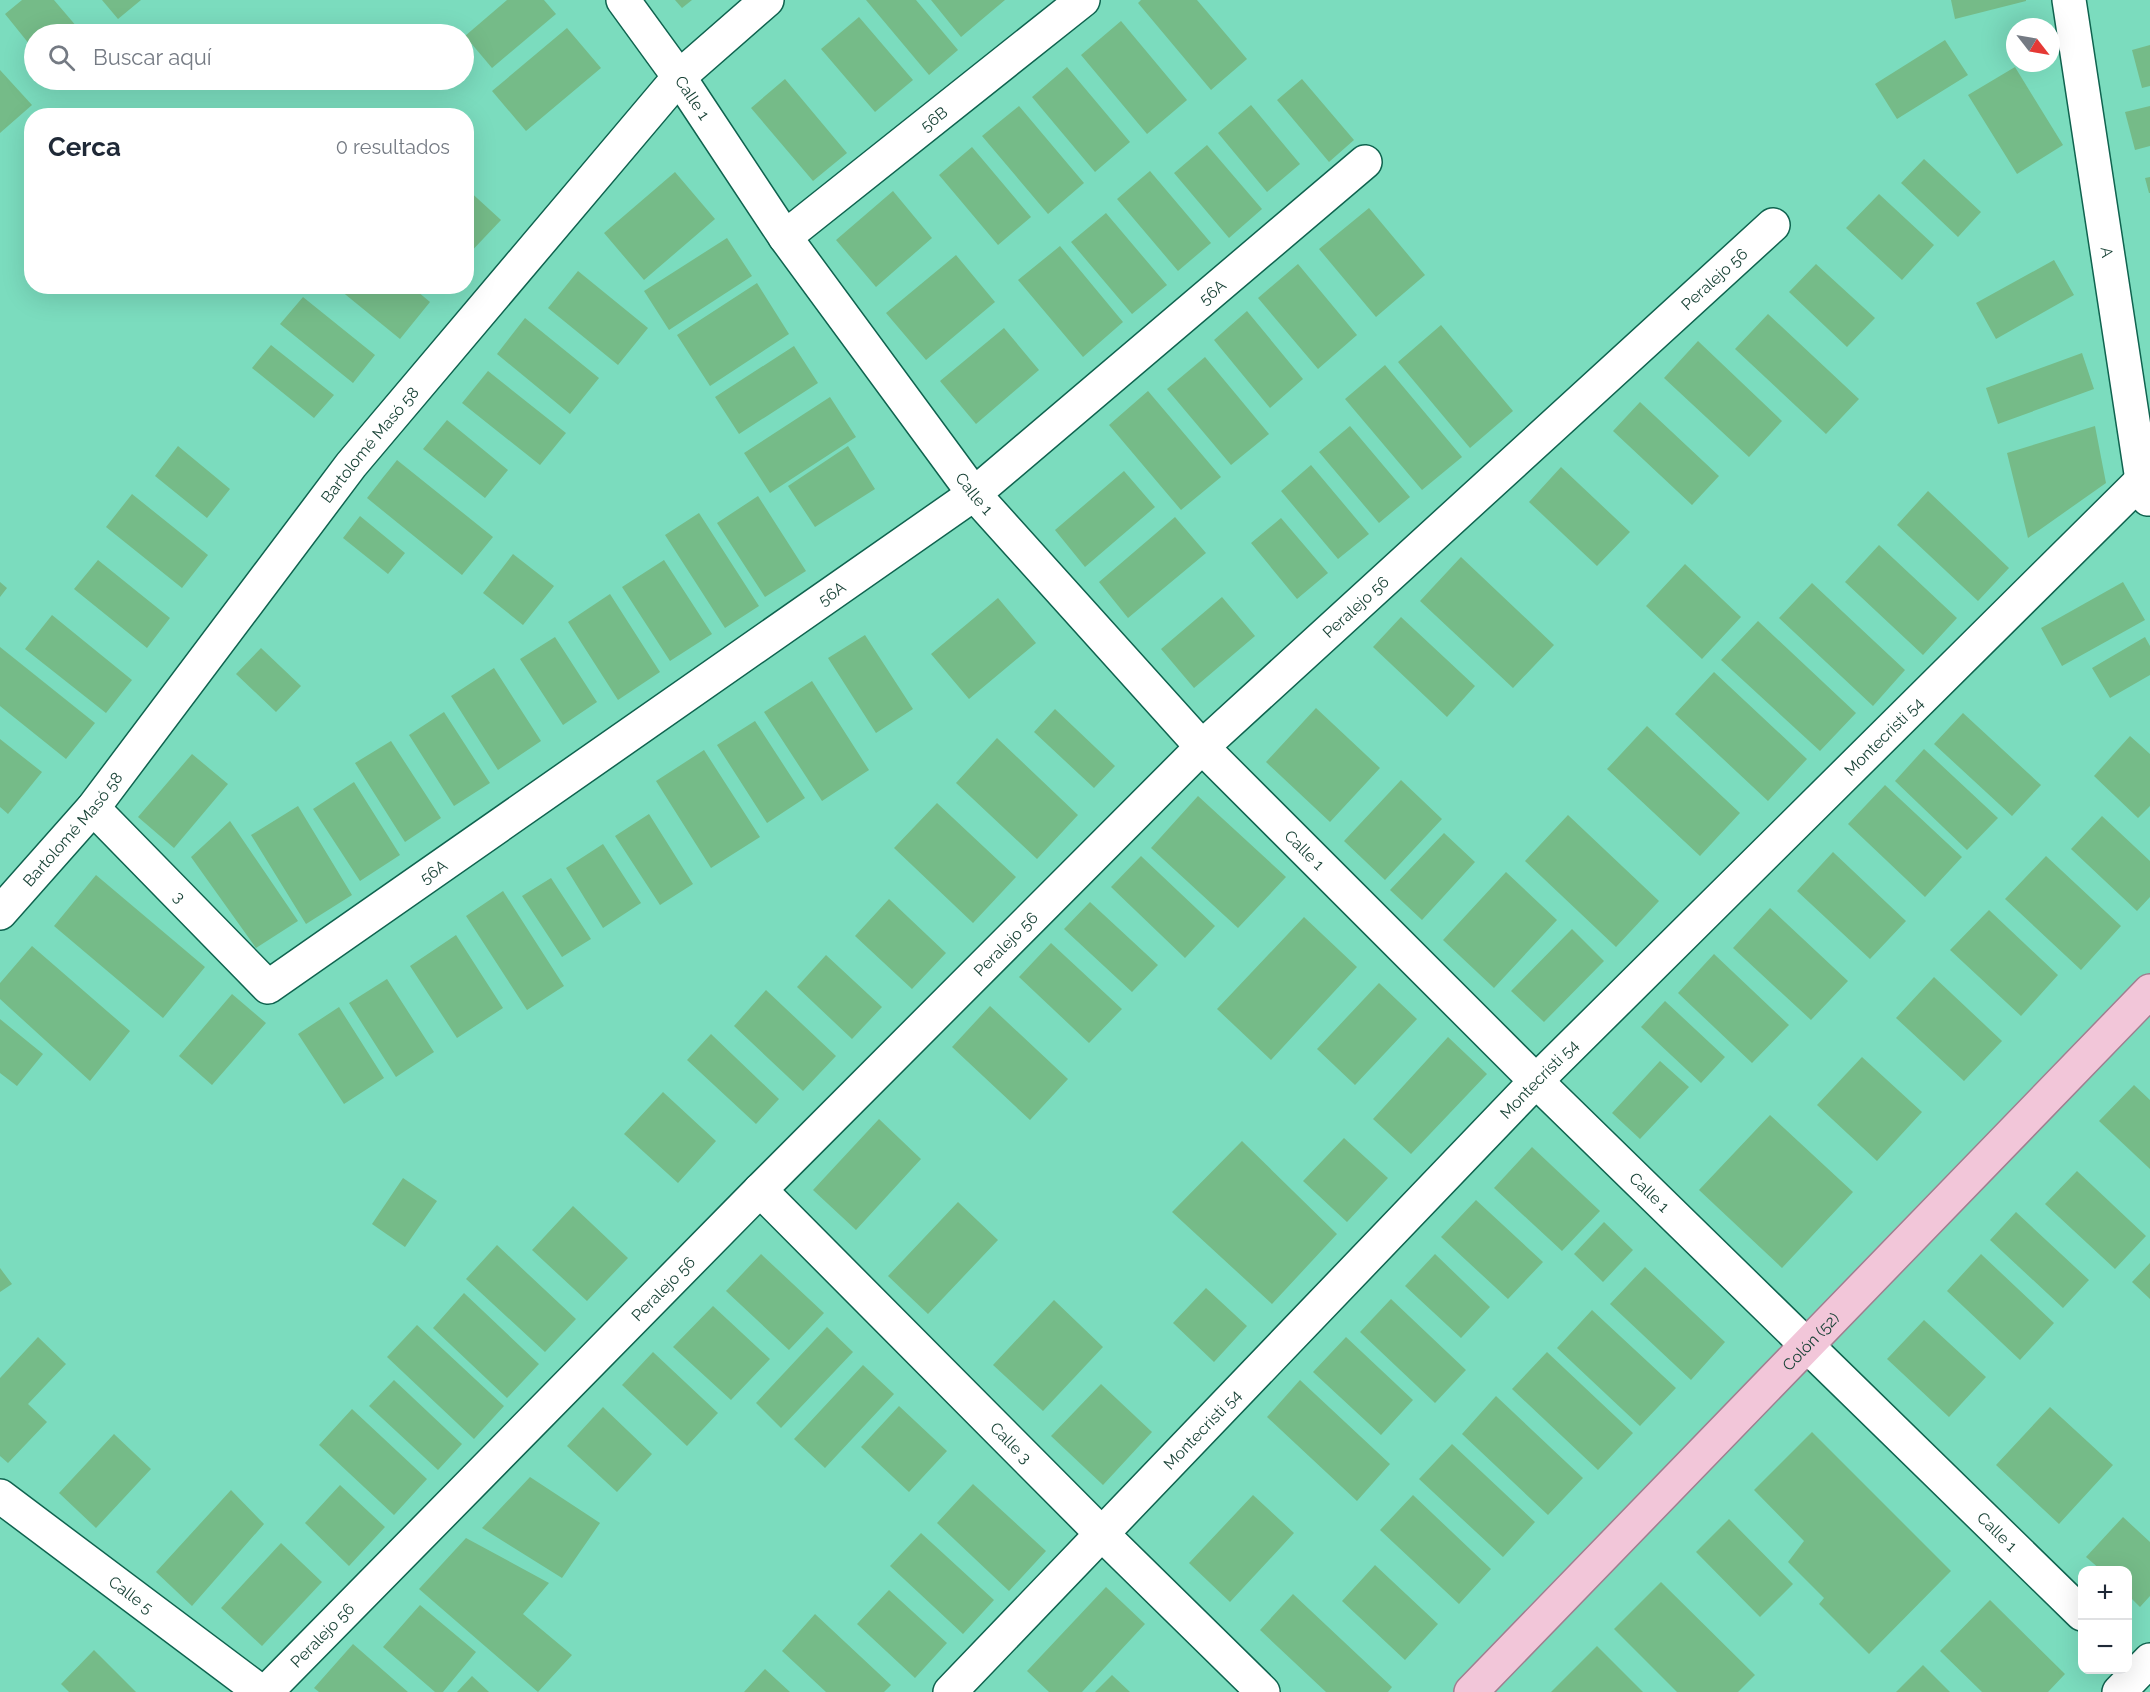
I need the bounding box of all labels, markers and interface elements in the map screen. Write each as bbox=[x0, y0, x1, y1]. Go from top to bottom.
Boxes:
north arrow bbox=[2006, 18, 2060, 72]
search box bbox=[24, 24, 474, 90]
icon: search bbox=[45, 41, 78, 74]
text: Buscar aquí bbox=[93, 44, 212, 70]
street label: Calle 1 bbox=[671, 72, 714, 124]
street label: 56B bbox=[917, 103, 951, 136]
text: Cerca bbox=[48, 132, 121, 162]
text: 0 resultados bbox=[336, 135, 450, 159]
street label: Peralejo 56 bbox=[1677, 244, 1751, 314]
street label: A bbox=[2097, 245, 2117, 259]
street label: 56A bbox=[1195, 275, 1230, 309]
street label: Bartolomé Masó 58 bbox=[317, 383, 423, 507]
street label: Calle 1 bbox=[951, 469, 997, 519]
street label: Peralejo 56 bbox=[1319, 572, 1393, 642]
street label: 56A bbox=[815, 578, 850, 610]
street label: Montecristi 54 bbox=[1840, 693, 1927, 780]
street label: Bartolomé Masó 58 bbox=[19, 768, 127, 890]
street label: Calle 1 bbox=[1280, 826, 1328, 874]
street label: 56A bbox=[416, 856, 451, 888]
street label: 3 bbox=[170, 887, 189, 907]
street label: Peralejo 56 bbox=[970, 908, 1042, 980]
street label: Montecristi 54 bbox=[1496, 1036, 1582, 1123]
street label: Calle 1 bbox=[1625, 1169, 1674, 1216]
street label: Peralejo 56 bbox=[627, 1253, 699, 1325]
street label: Colón (52) bbox=[1778, 1309, 1843, 1375]
street label: Montecristi 54 bbox=[1160, 1386, 1245, 1474]
street label: Calle 3 bbox=[986, 1418, 1035, 1467]
street label: Calle 1 bbox=[1973, 1508, 2021, 1556]
map controls bbox=[2078, 1566, 2132, 1674]
button: + bbox=[2078, 1566, 2132, 1620]
street label: Calle 5 bbox=[105, 1572, 157, 1618]
street label: Peralejo 56 bbox=[287, 1599, 358, 1672]
button: − bbox=[2078, 1620, 2132, 1674]

